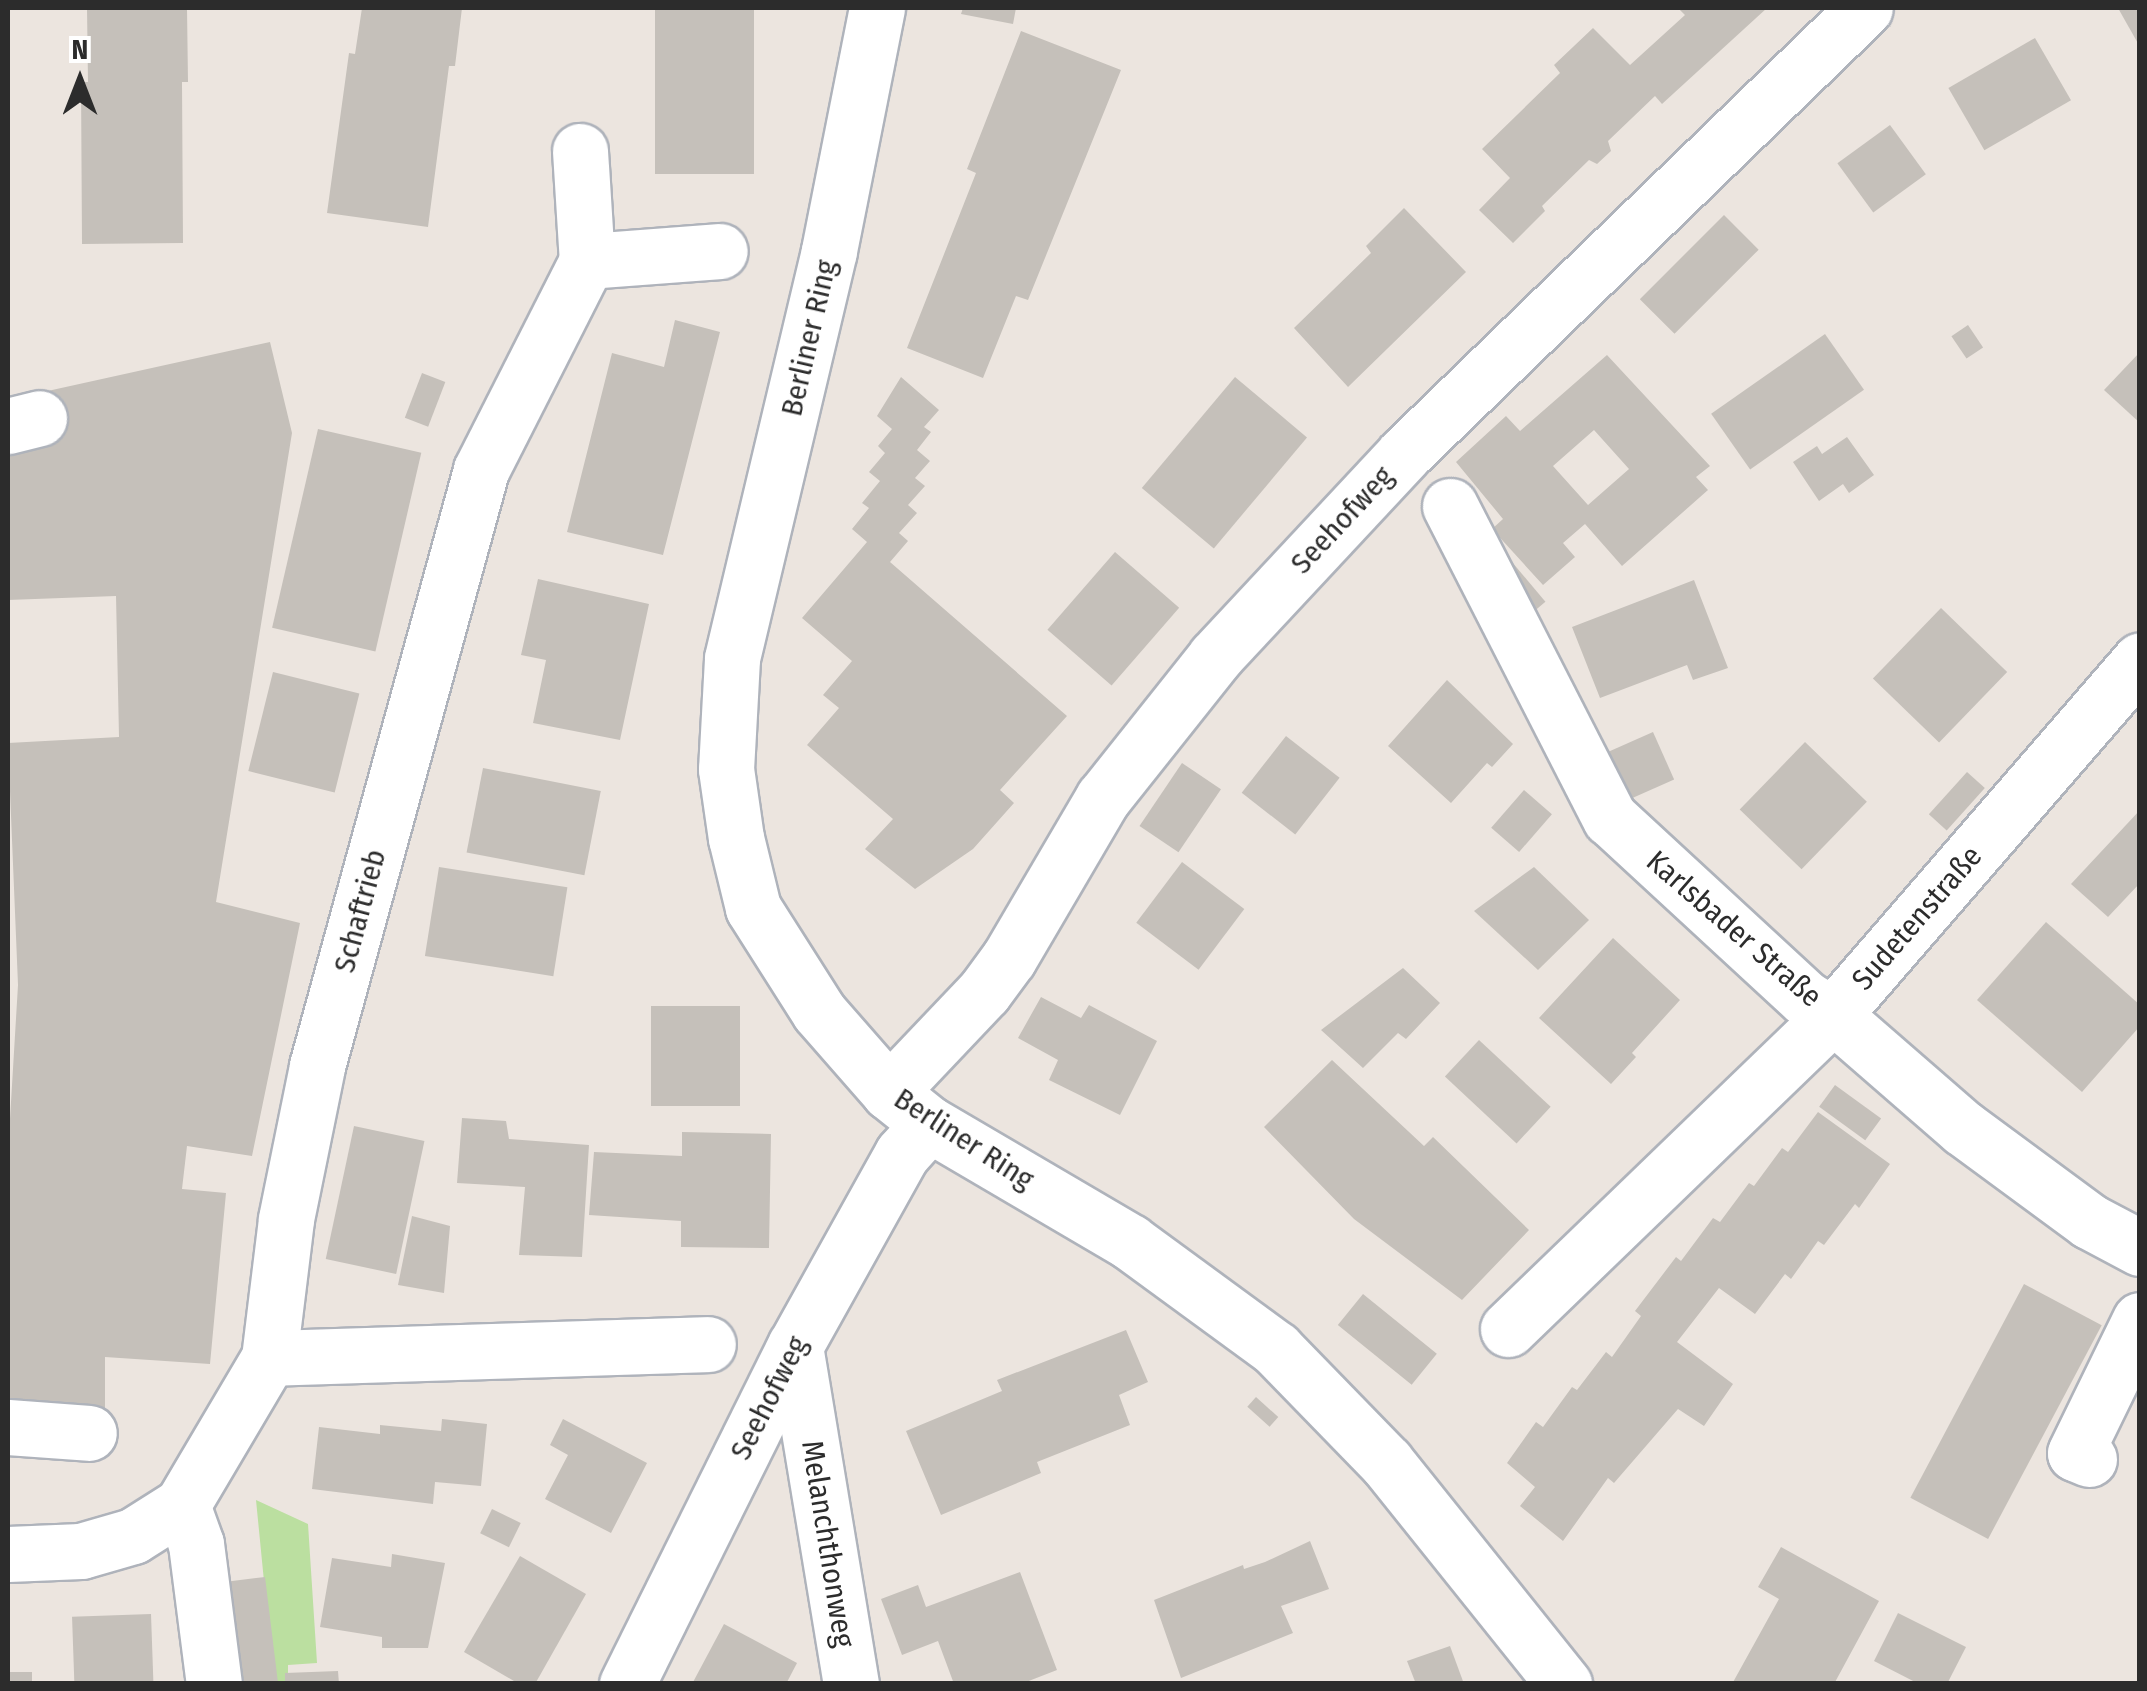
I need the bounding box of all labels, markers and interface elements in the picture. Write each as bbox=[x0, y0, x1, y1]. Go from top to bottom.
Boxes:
north arrow bbox=[30, 30, 130, 130]
text: N bbox=[72, 33, 88, 66]
street label: Berliner Ring bbox=[774, 256, 844, 420]
street label: Seehofweg bbox=[1283, 459, 1401, 581]
street label: Sudetenstraße bbox=[1845, 839, 1989, 997]
street label: Karlsbader Straße bbox=[1639, 843, 1829, 1015]
street label: Schaftrieb bbox=[326, 845, 394, 977]
street label: Berliner Ring bbox=[887, 1081, 1041, 1197]
street label: Seehofweg bbox=[723, 1330, 815, 1466]
street label: Melanchthonweg bbox=[794, 1438, 862, 1650]

